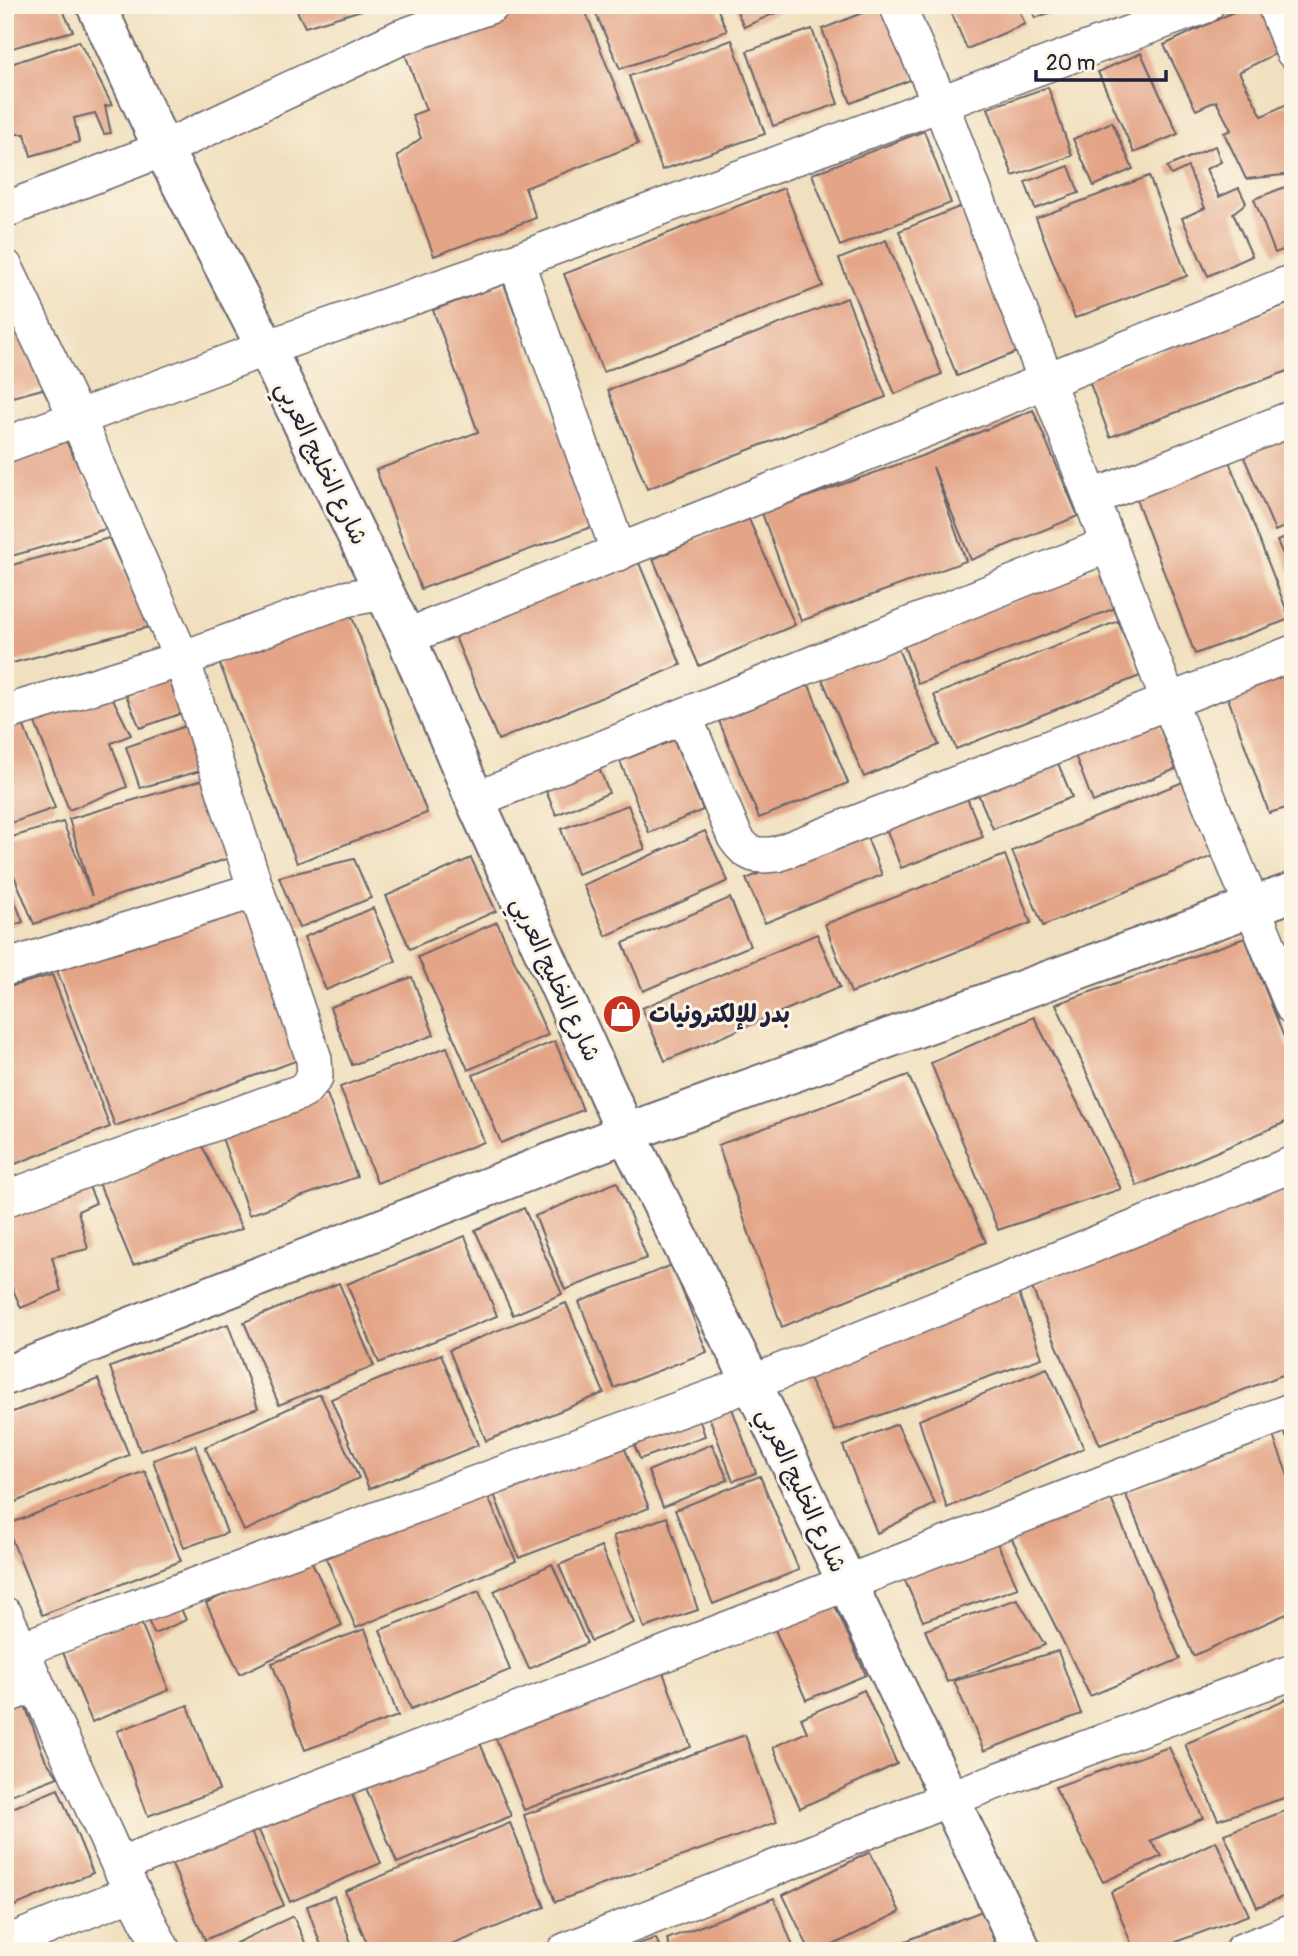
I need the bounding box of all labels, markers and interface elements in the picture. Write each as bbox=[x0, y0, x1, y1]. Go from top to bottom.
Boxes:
scale bar bbox=[1036, 38, 1165, 82]
text: 20 m bbox=[1046, 50, 1095, 77]
street label: شارع الخليج العربي bbox=[264, 377, 374, 553]
street label: شارع الخليج العربي bbox=[499, 892, 606, 1069]
shop icon: بدر للإلكترونيات bbox=[601, 993, 643, 1035]
place label: بدر للإلكترونيات bbox=[649, 1000, 790, 1030]
street label: شارع الخليج العربي bbox=[745, 1403, 852, 1580]

